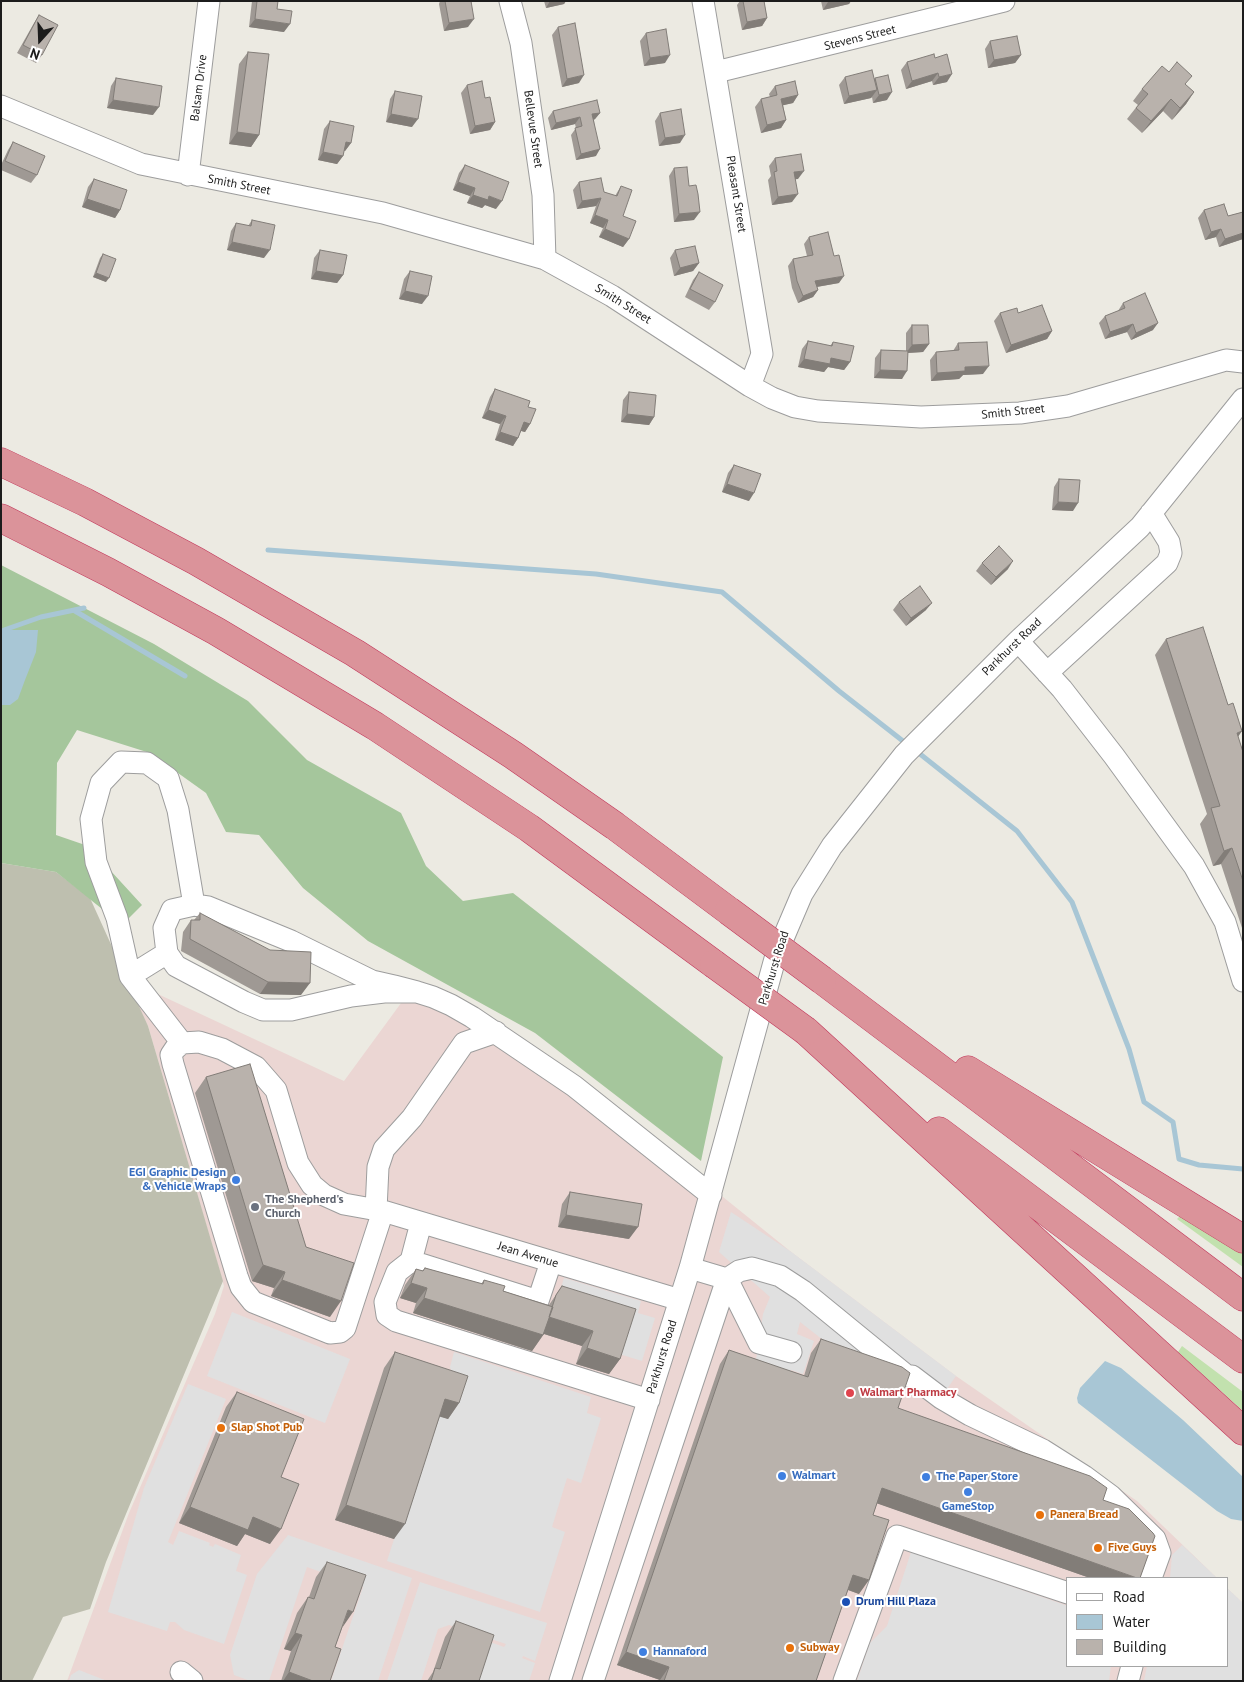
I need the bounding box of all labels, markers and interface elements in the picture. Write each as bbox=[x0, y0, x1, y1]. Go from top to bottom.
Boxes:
north arrow bbox=[15, 15, 65, 65]
street label: Stevens Street bbox=[823, 22, 897, 54]
text: N bbox=[27, 44, 42, 64]
street label: Balsam Drive bbox=[188, 54, 210, 122]
street label: Bellevue Street bbox=[520, 89, 546, 169]
street label: Pleasant Street bbox=[723, 154, 749, 234]
street label: Smith Street bbox=[206, 172, 272, 198]
street label: Smith Street bbox=[592, 281, 654, 327]
street label: Smith Street bbox=[981, 402, 1045, 422]
street label: Parkhurst Road bbox=[979, 615, 1045, 679]
street label: Parkhurst Road bbox=[756, 929, 792, 1007]
place label: EGI Graphic Design & Vehicle Wraps bbox=[129, 1166, 226, 1194]
marker: EGI Graphic Design & Vehicle Wraps bbox=[230, 1174, 242, 1186]
place label: The Shepherd's Church bbox=[265, 1193, 344, 1221]
marker: The Shepherd's Church bbox=[249, 1201, 261, 1213]
street label: Jean Avenue bbox=[496, 1239, 560, 1271]
street label: Parkhurst Road bbox=[644, 1318, 680, 1396]
place label: Walmart Pharmacy bbox=[860, 1386, 957, 1400]
marker: Walmart Pharmacy bbox=[844, 1387, 856, 1399]
place label: Slap Shot Pub bbox=[231, 1421, 302, 1435]
marker: Slap Shot Pub bbox=[215, 1422, 227, 1434]
place label: Walmart bbox=[792, 1469, 836, 1483]
marker: Walmart bbox=[776, 1470, 788, 1482]
place label: The Paper Store bbox=[936, 1470, 1018, 1484]
marker: The Paper Store bbox=[920, 1471, 932, 1483]
marker: GameStop bbox=[962, 1486, 974, 1498]
place label: GameStop bbox=[942, 1500, 994, 1514]
place label: Panera Bread bbox=[1050, 1508, 1118, 1522]
marker: Panera Bread bbox=[1034, 1509, 1046, 1521]
place label: Five Guys bbox=[1108, 1541, 1157, 1555]
marker: Five Guys bbox=[1092, 1542, 1104, 1554]
legend bbox=[1066, 1577, 1229, 1667]
text: Road bbox=[1113, 1587, 1145, 1606]
place label: Drum Hill Plaza bbox=[856, 1595, 936, 1609]
marker: Drum Hill Plaza bbox=[840, 1596, 852, 1608]
text: Water bbox=[1113, 1612, 1150, 1631]
text: Building bbox=[1113, 1637, 1167, 1656]
place label: Subway bbox=[800, 1641, 839, 1655]
marker: Subway bbox=[784, 1642, 796, 1654]
place label: Hannaford bbox=[653, 1645, 707, 1659]
marker: Hannaford bbox=[637, 1646, 649, 1658]

